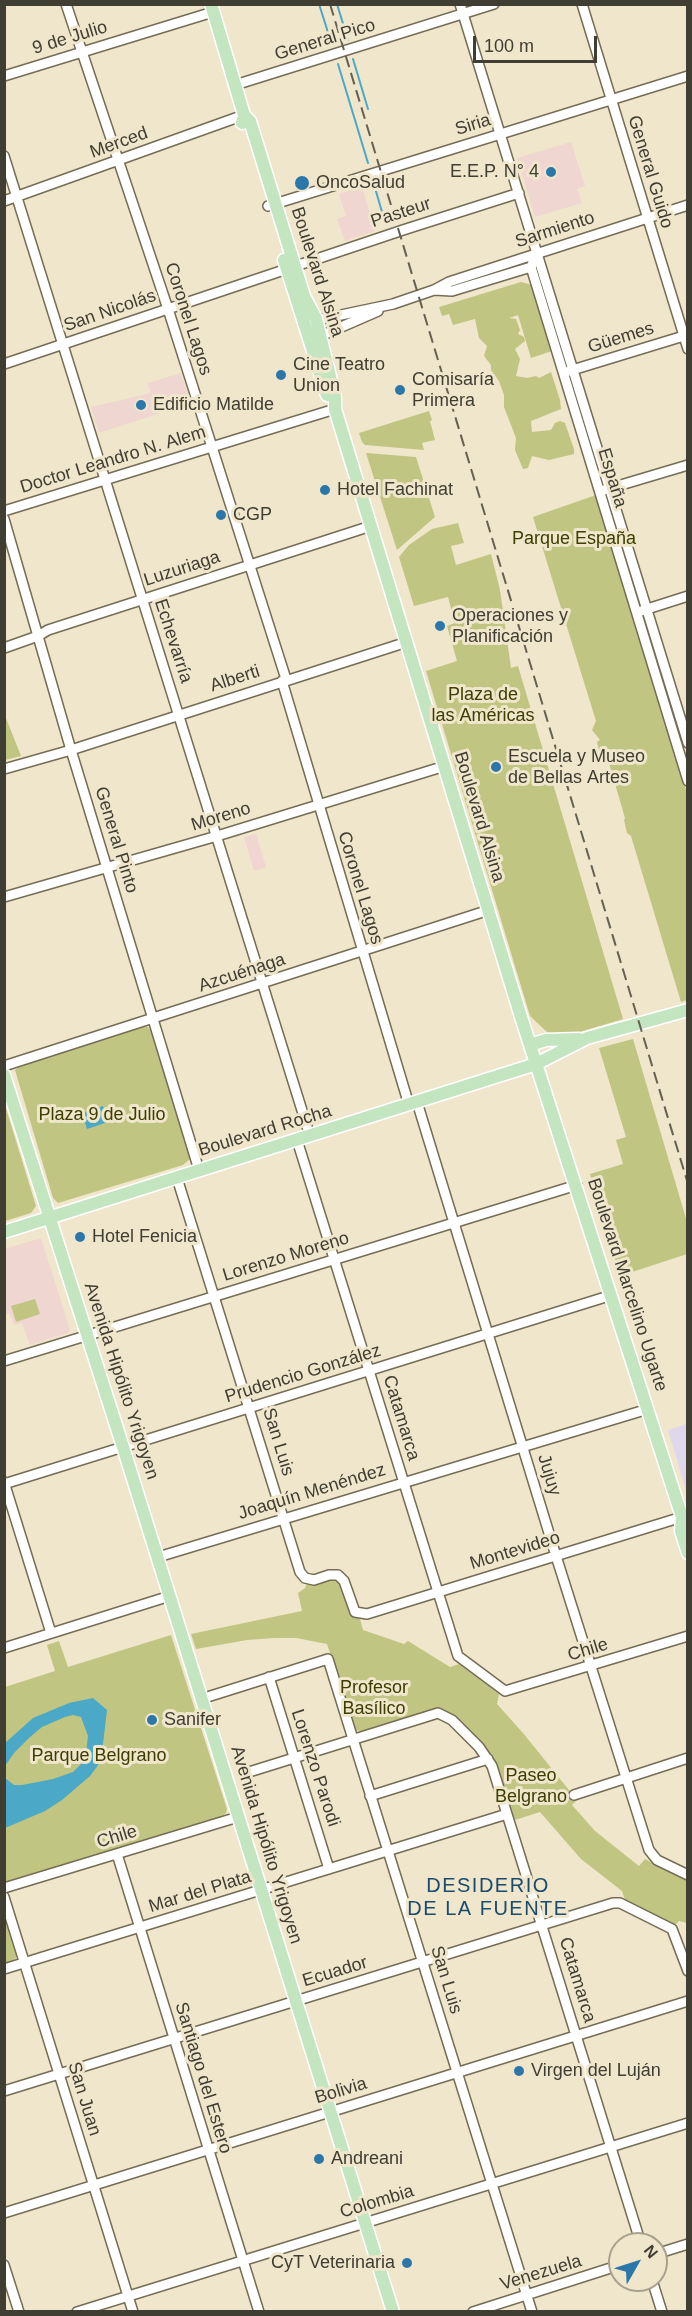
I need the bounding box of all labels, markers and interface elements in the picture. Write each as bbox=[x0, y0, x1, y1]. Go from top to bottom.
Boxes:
street label: General Pico bbox=[272, 14, 378, 66]
street label: 9 de Julio bbox=[30, 16, 110, 60]
scale bar bbox=[476, 24, 600, 62]
text: 100 m bbox=[484, 36, 534, 56]
street label: Siria bbox=[453, 109, 493, 141]
street label: General Guido bbox=[623, 113, 677, 231]
street label: Merced bbox=[87, 123, 151, 163]
place label: E.E.P. N° 4 bbox=[450, 161, 539, 183]
marker: E.E.P. N° 4 bbox=[544, 165, 558, 179]
place label: OncoSalud bbox=[316, 172, 405, 194]
marker: OncoSalud bbox=[293, 174, 311, 192]
street label: Pasteur bbox=[368, 193, 434, 233]
street label: Boulevard Alsina bbox=[286, 204, 348, 340]
street label: Sarmiento bbox=[513, 207, 597, 253]
street label: Coronel Lagos bbox=[160, 260, 216, 378]
street label: San Nicolás bbox=[61, 285, 159, 337]
street label: Güemes bbox=[585, 318, 657, 358]
place label: Cine Teatro Union bbox=[293, 354, 385, 397]
marker: Cine Teatro Union bbox=[274, 368, 288, 382]
place label: Comisaría Primera bbox=[412, 369, 494, 412]
marker: Comisaría Primera bbox=[393, 383, 407, 397]
place label: Edificio Matilde bbox=[153, 394, 274, 416]
marker: Edificio Matilde bbox=[134, 398, 148, 412]
street label: Doctor Leandro N. Alem bbox=[18, 421, 208, 499]
street label: España bbox=[593, 446, 631, 510]
place label: Hotel Fachinat bbox=[337, 479, 453, 501]
marker: Hotel Fachinat bbox=[318, 483, 332, 497]
place label: CGP bbox=[233, 504, 272, 526]
marker: CGP bbox=[214, 508, 228, 522]
park label: Parque España bbox=[512, 528, 636, 550]
street label: Luzuriaga bbox=[141, 547, 223, 591]
street label: Echevarría bbox=[149, 596, 197, 686]
place label: Operaciones y Planificación bbox=[452, 605, 568, 648]
marker: Operaciones y Planificación bbox=[433, 619, 447, 633]
street label: Alberti bbox=[207, 661, 263, 697]
park label: Plaza de las Américas bbox=[431, 684, 535, 726]
place label: Escuela y Museo de Bellas Artes bbox=[508, 746, 645, 789]
street label: Boulevard Alsina bbox=[449, 749, 509, 885]
marker: Escuela y Museo de Bellas Artes bbox=[489, 760, 503, 774]
street label: General Pinto bbox=[90, 784, 142, 896]
street label: Moreno bbox=[189, 798, 253, 836]
street label: Coronel Lagos bbox=[333, 829, 387, 947]
street label: Azcuénaga bbox=[196, 949, 288, 997]
street label: Boulevard Rocha bbox=[196, 1100, 334, 1162]
park label: Plaza 9 de Julio bbox=[38, 1104, 166, 1126]
street label: Boulevard Marcelino Ugarte bbox=[582, 1176, 672, 1394]
place label: Hotel Fenicia bbox=[92, 1226, 197, 1248]
street label: Lorenzo Moreno bbox=[220, 1228, 352, 1286]
marker: Hotel Fenicia bbox=[73, 1230, 87, 1244]
street label: Avenida Hipólito Yrigoyen bbox=[79, 1280, 163, 1482]
street label: Prudencio González bbox=[222, 1340, 384, 1408]
street label: Catamarca bbox=[378, 1373, 424, 1463]
street label: San Luis bbox=[257, 1405, 299, 1479]
street label: Jujuy bbox=[533, 1452, 565, 1498]
street label: Joaquín Menéndez bbox=[236, 1459, 388, 1525]
street label: Montevideo bbox=[467, 1527, 563, 1575]
street label: Chile bbox=[565, 1634, 611, 1666]
park label: Profesor Basílico bbox=[340, 1677, 408, 1720]
street label: Lorenzo Parodi bbox=[286, 1707, 344, 1829]
place label: Sanifer bbox=[164, 1709, 221, 1731]
marker: Sanifer bbox=[145, 1713, 159, 1727]
street label: Avenida Hipólito Yrigoyen bbox=[226, 1743, 306, 1947]
park label: Parque Belgrano bbox=[31, 1745, 167, 1767]
park label: Paseo Belgrano bbox=[495, 1765, 567, 1808]
street label: Chile bbox=[94, 1821, 140, 1853]
street label: Mar del Plata bbox=[146, 1866, 254, 1918]
district label: DESIDERIO DE LA FUENTE bbox=[407, 1874, 569, 1921]
street label: Catamarca bbox=[554, 1935, 600, 2025]
street label: San Luis bbox=[425, 1943, 467, 2017]
street label: Ecuador bbox=[300, 1952, 370, 1992]
street label: Santiago del Estero bbox=[170, 2000, 236, 2156]
street label: San Juan bbox=[63, 2059, 105, 2139]
place label: Virgen del Luján bbox=[531, 2060, 661, 2082]
marker: Virgen del Luján bbox=[512, 2064, 526, 2078]
street label: Bolivia bbox=[312, 2073, 370, 2109]
place label: Andreani bbox=[331, 2148, 403, 2170]
marker: Andreani bbox=[312, 2152, 326, 2166]
street label: Colombia bbox=[337, 2181, 417, 2223]
north arrow bbox=[608, 2232, 668, 2292]
text: N bbox=[641, 2242, 661, 2261]
street label: Venezuela bbox=[498, 2250, 584, 2296]
place label: CyT Veterinaria bbox=[271, 2252, 395, 2274]
marker: CyT Veterinaria bbox=[400, 2256, 414, 2270]

